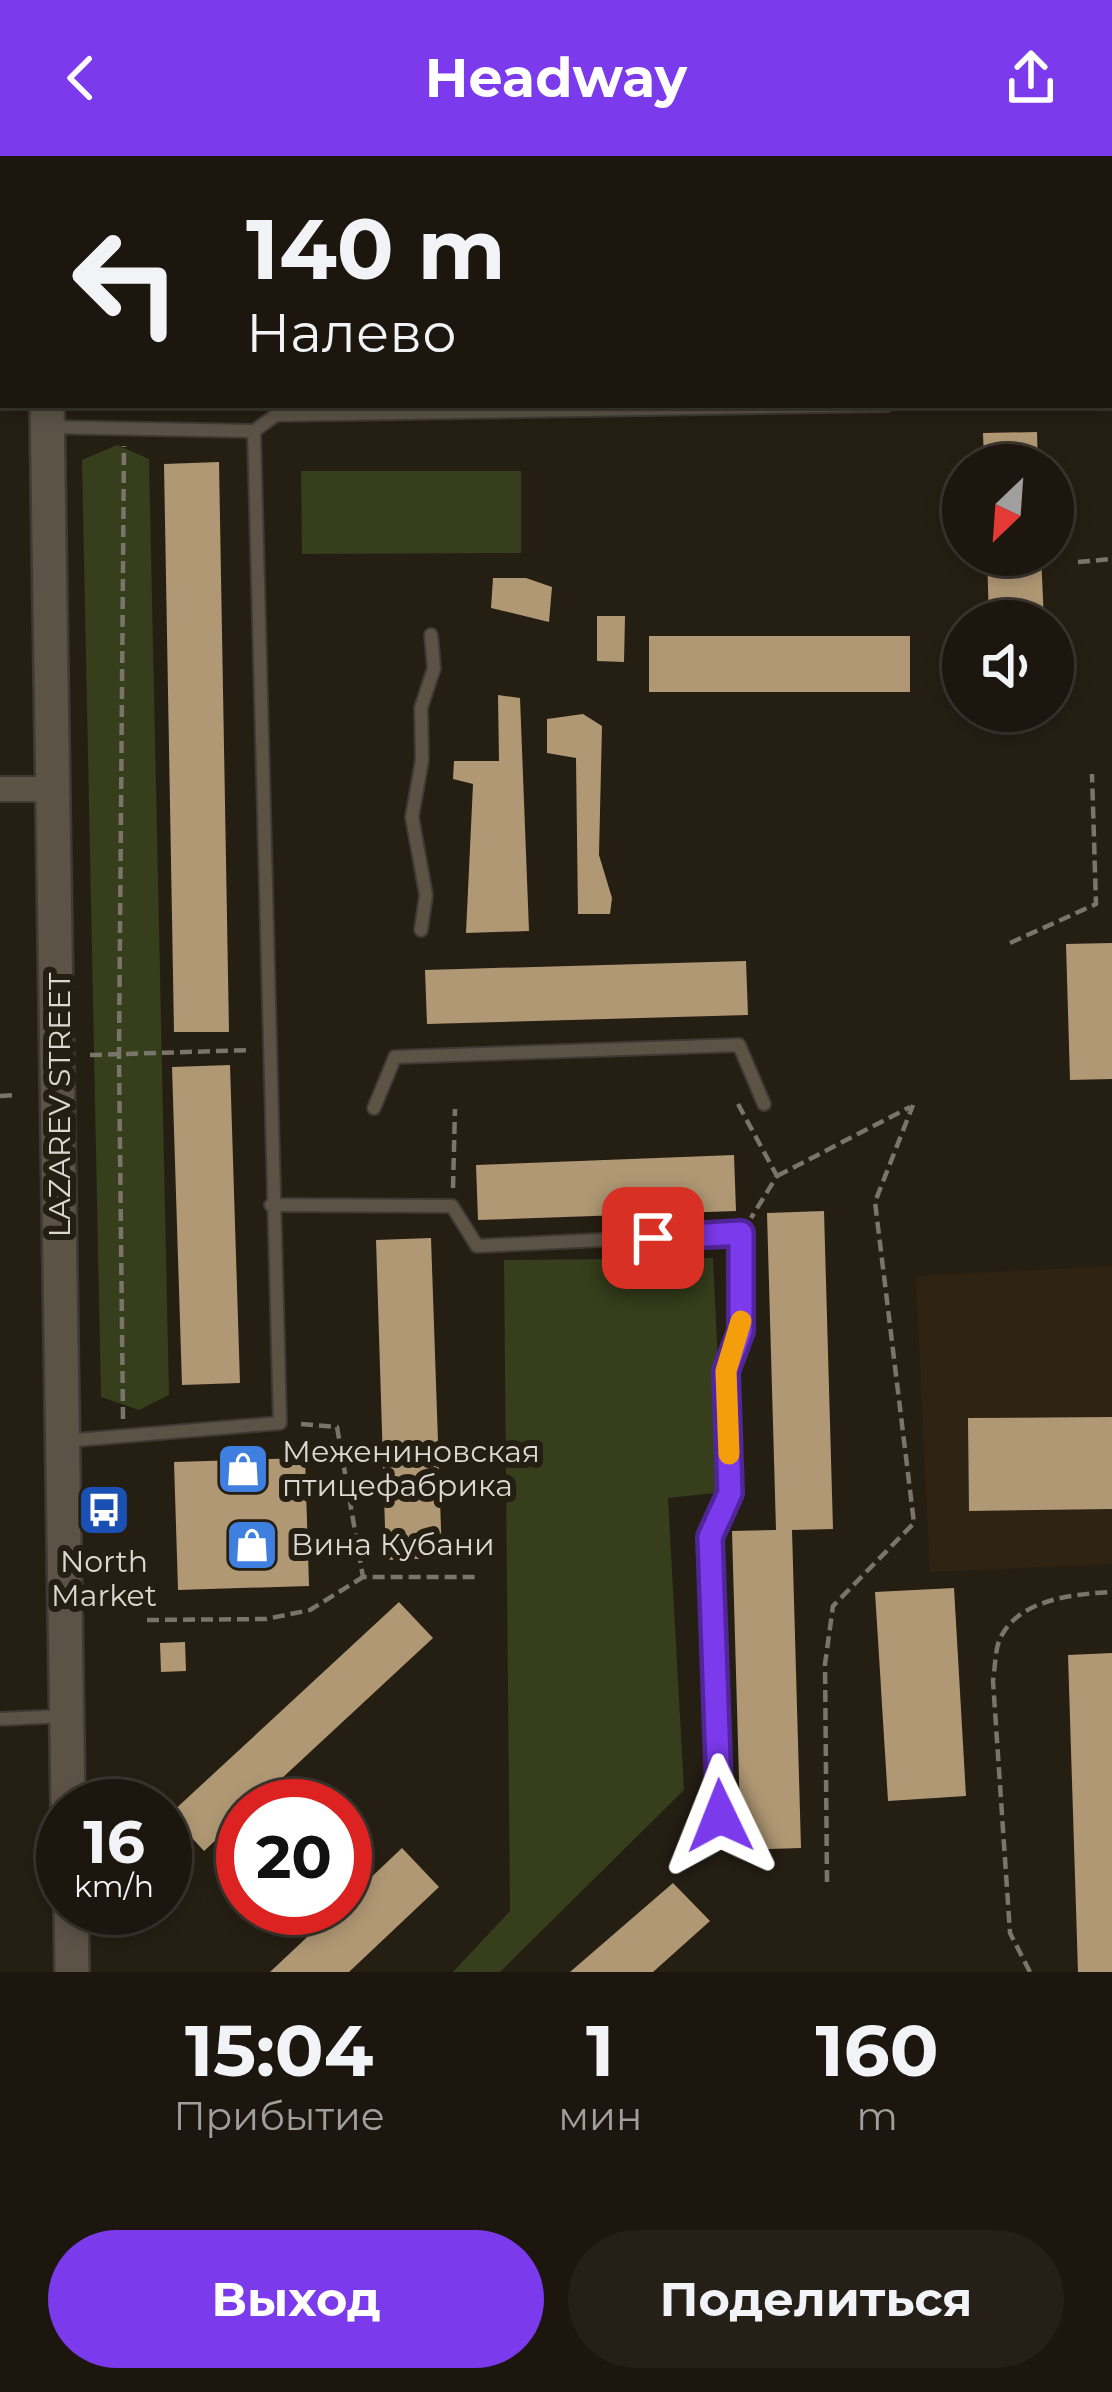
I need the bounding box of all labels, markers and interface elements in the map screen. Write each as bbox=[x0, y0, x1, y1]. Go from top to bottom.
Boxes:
icon: back bbox=[48, 45, 114, 111]
text: Headway bbox=[425, 45, 687, 111]
icon: share bbox=[998, 45, 1064, 111]
text: 140 m bbox=[246, 198, 506, 300]
icon: left bbox=[48, 204, 204, 360]
text: Налево bbox=[246, 300, 457, 366]
north arrow bbox=[942, 444, 1074, 576]
map controls bbox=[942, 444, 1074, 732]
button: sound bbox=[942, 600, 1074, 732]
street label: LAZAREV STREET bbox=[41, 972, 78, 1237]
pin bbox=[602, 1187, 704, 1289]
icon: arrive bbox=[620, 1205, 686, 1271]
place label: Межениновская птицефабрика bbox=[282, 1433, 540, 1504]
shop icon: Межениновская птицефабрика bbox=[215, 1441, 271, 1497]
bus stop icon: North Market bbox=[76, 1482, 132, 1538]
shop icon: Вина Кубани bbox=[224, 1517, 280, 1573]
place label: Вина Кубани bbox=[291, 1526, 495, 1563]
place label: North Market bbox=[51, 1543, 157, 1614]
position arrow bbox=[657, 1753, 783, 1879]
speed limit sign: 20 bbox=[216, 1779, 372, 1935]
text: 16 bbox=[83, 1805, 145, 1878]
text: km/h bbox=[74, 1868, 154, 1905]
text: 15:04 bbox=[185, 2006, 373, 2094]
text: 1 bbox=[586, 2006, 614, 2094]
text: 160 bbox=[816, 2006, 939, 2094]
text: Прибытие bbox=[173, 2092, 385, 2140]
text: мин bbox=[558, 2092, 642, 2140]
text: m bbox=[856, 2092, 898, 2140]
button: Выход bbox=[48, 2230, 544, 2368]
button: Поделиться bbox=[568, 2230, 1064, 2368]

